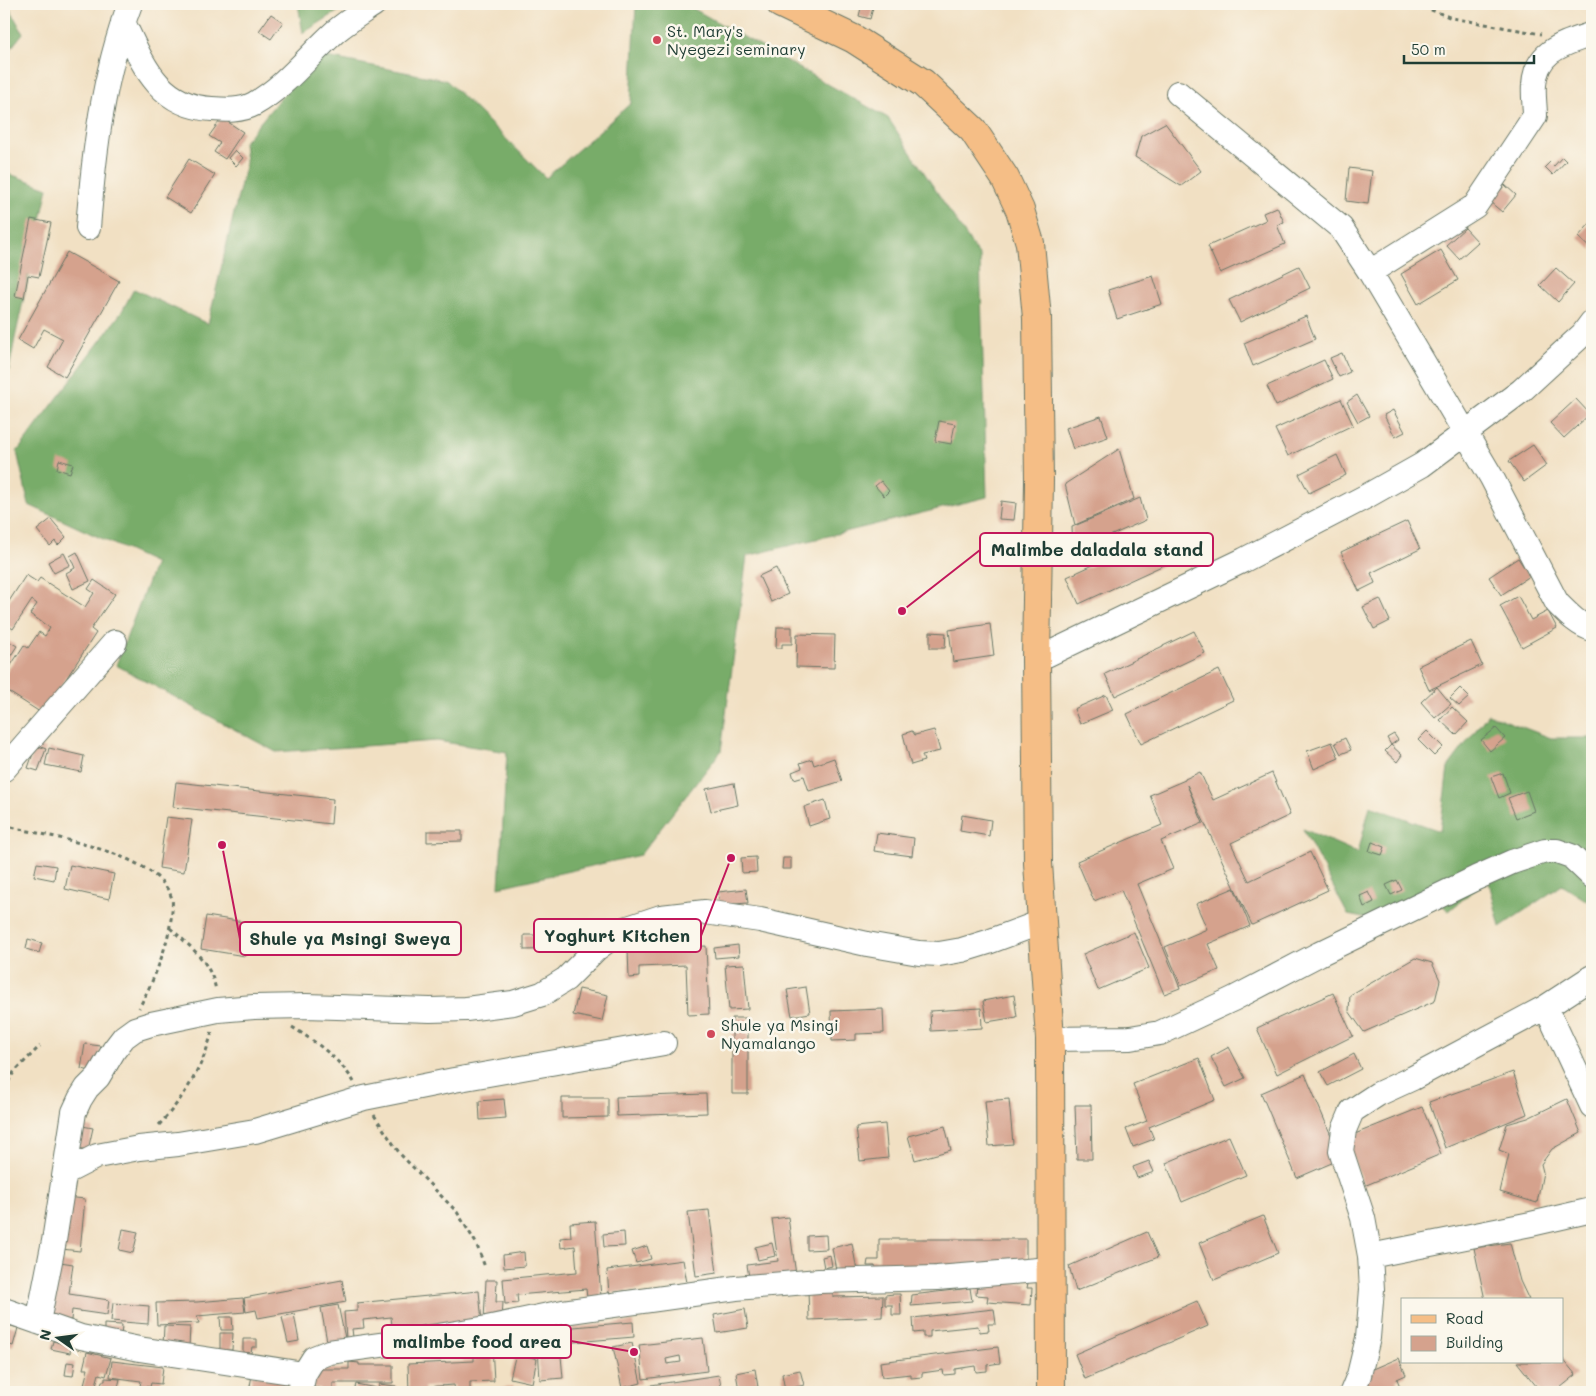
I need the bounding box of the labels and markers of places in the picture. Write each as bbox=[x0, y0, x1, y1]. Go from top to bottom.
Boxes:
place label: St. Mary's Nyegezi seminary bbox=[667, 20, 806, 59]
marker: St. Mary's Nyegezi seminary bbox=[651, 34, 663, 46]
callout: Malimbe daladala stand bbox=[980, 533, 1213, 566]
callout: Yoghurt Kitchen bbox=[534, 919, 701, 952]
callout: Shule ya Msingi Sweya bbox=[240, 922, 461, 955]
place label: Shule ya Msingi Nyamalango bbox=[721, 1014, 839, 1053]
marker: Shule ya Msingi Nyamalango bbox=[705, 1028, 717, 1040]
callout: malimbe food area bbox=[382, 1325, 571, 1358]

